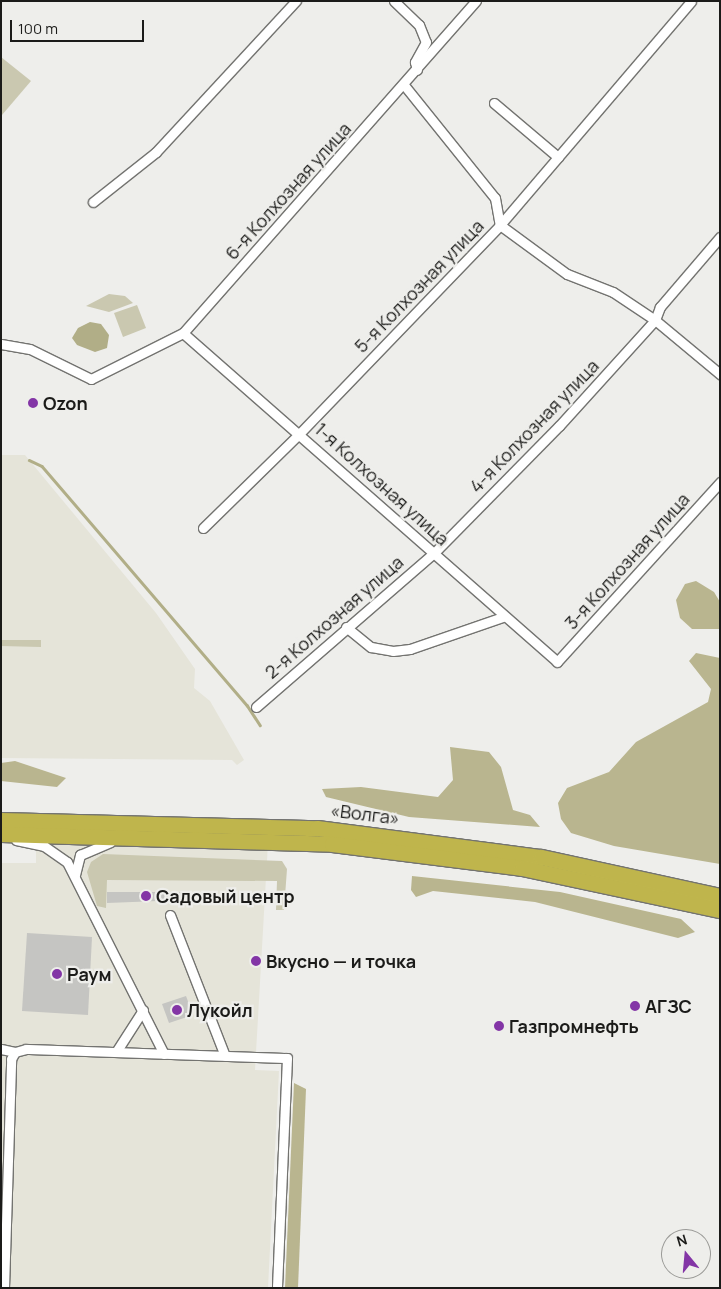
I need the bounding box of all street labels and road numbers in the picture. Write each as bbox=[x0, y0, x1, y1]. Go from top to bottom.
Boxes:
street label: 6-я Колхозная улица bbox=[221, 118, 355, 264]
street label: 5-я Колхозная улица bbox=[350, 215, 488, 357]
street label: 4-я Колхозная улица bbox=[465, 355, 603, 497]
street label: 1-я Колхозная улица bbox=[311, 418, 453, 550]
street label: 3-я Колхозная улица bbox=[560, 488, 694, 634]
street label: 2-я Колхозная улица bbox=[260, 551, 408, 683]
street label: «Волга» bbox=[329, 799, 401, 829]

